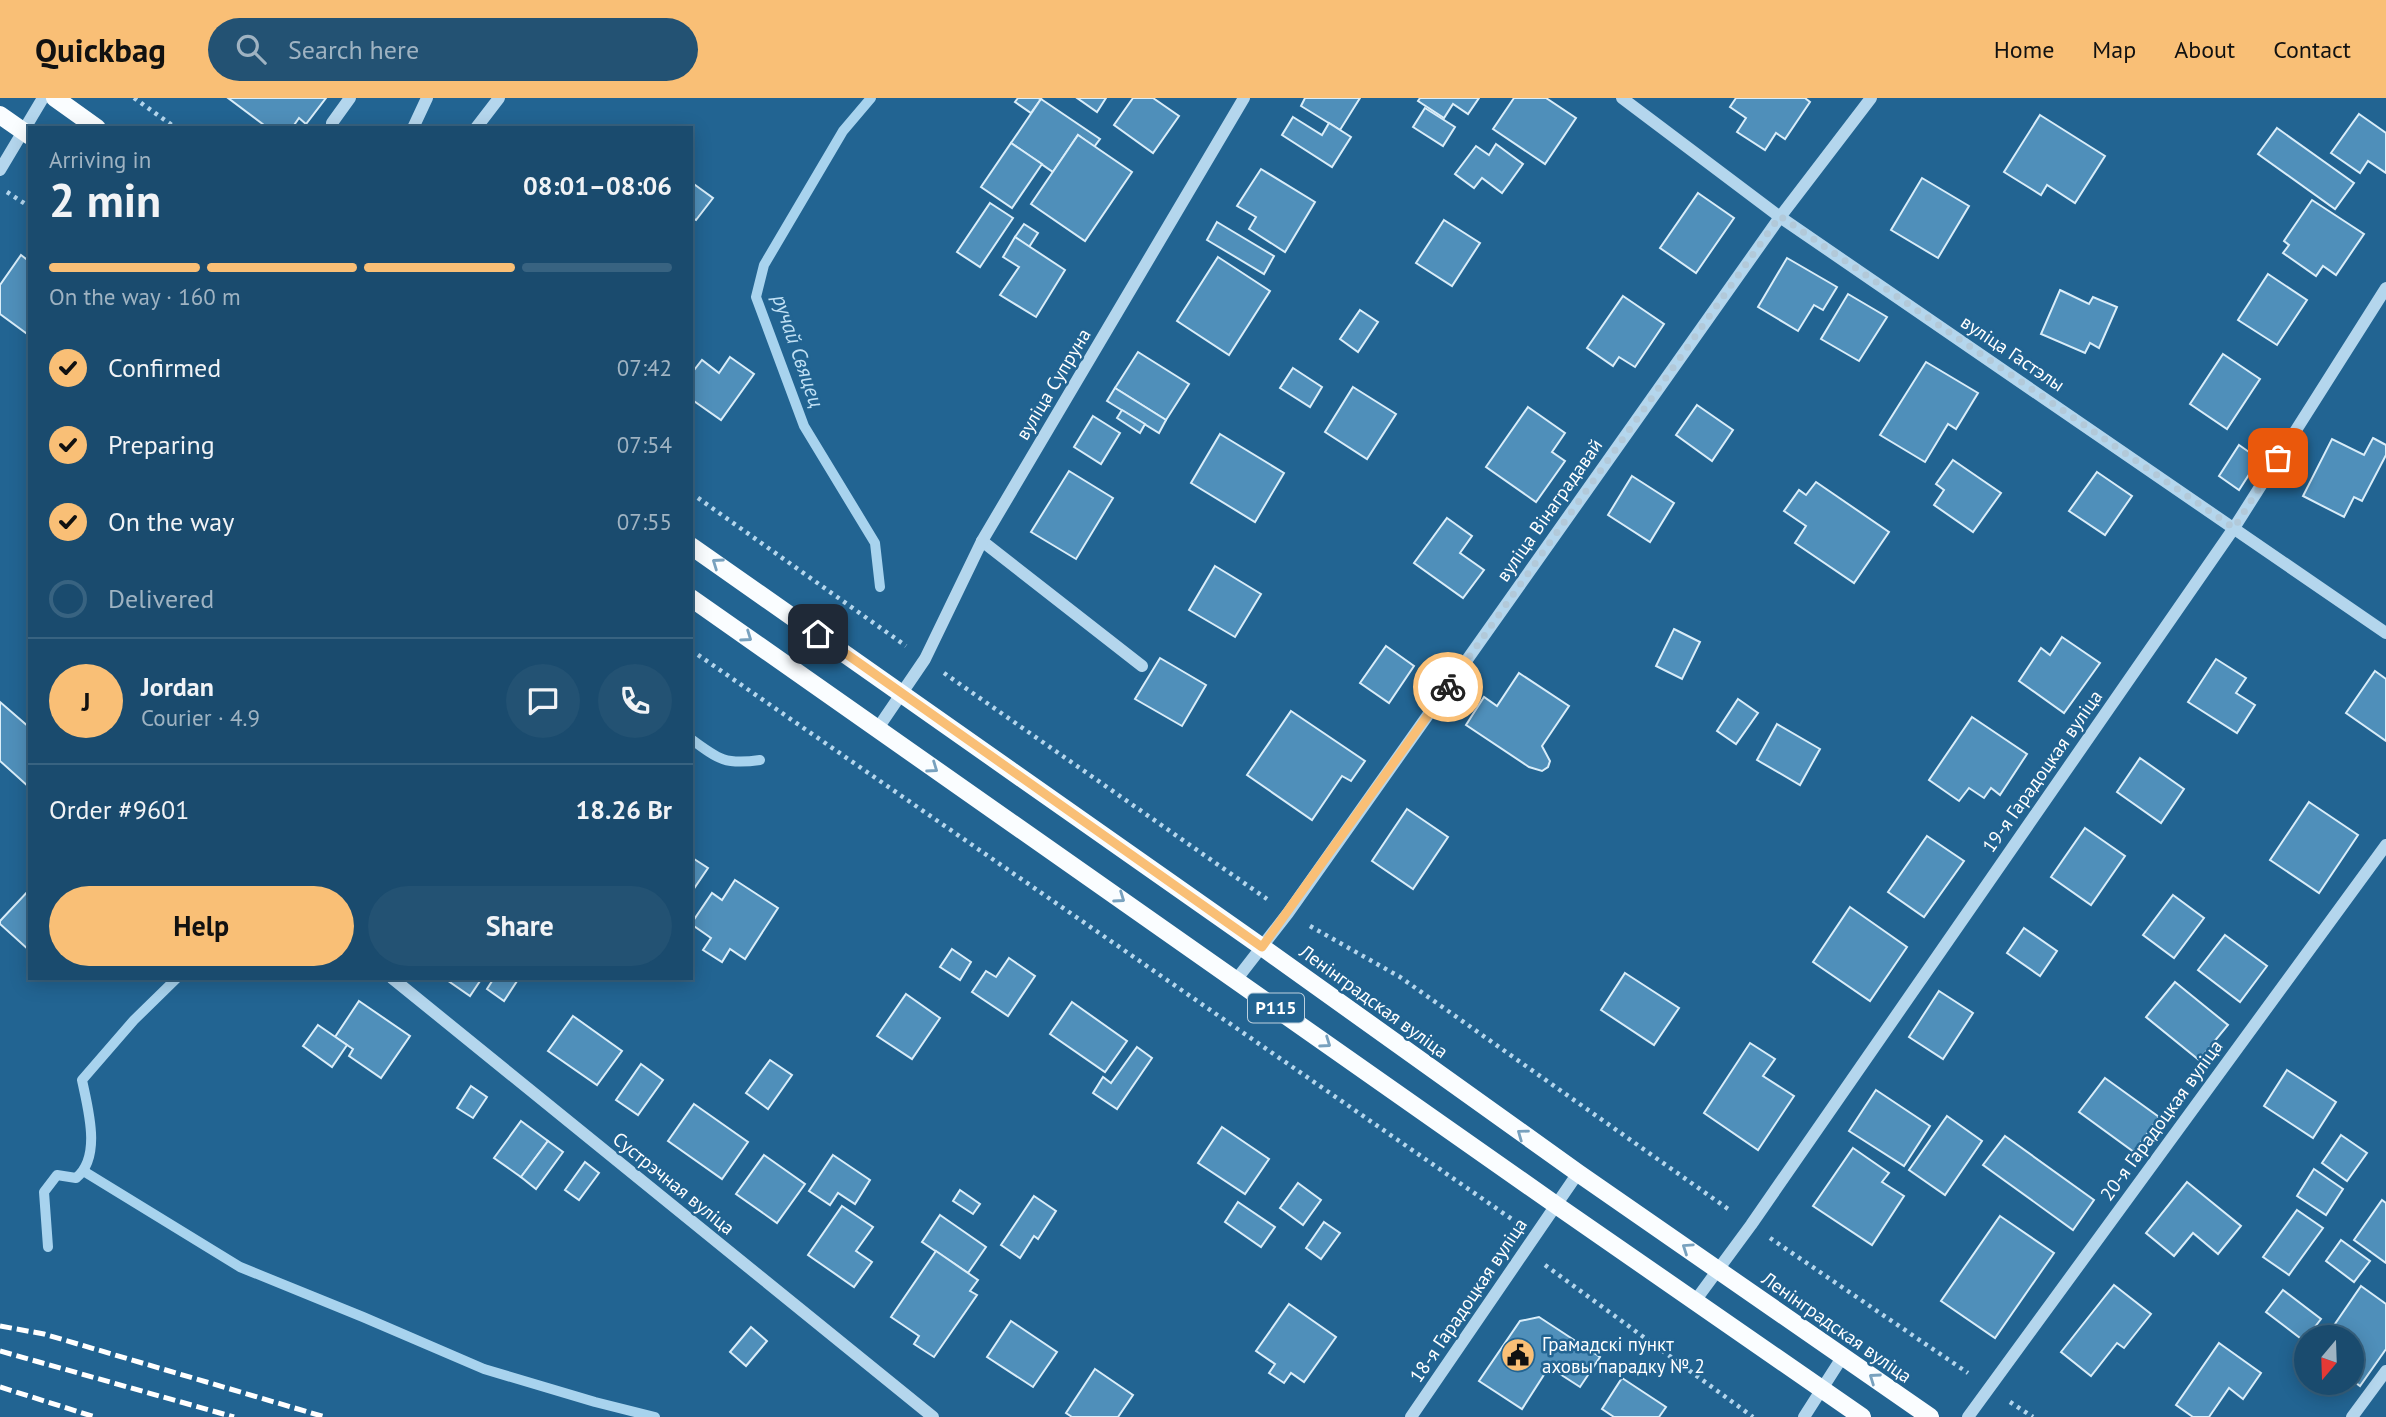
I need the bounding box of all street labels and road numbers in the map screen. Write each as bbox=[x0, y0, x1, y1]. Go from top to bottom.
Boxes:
street label: вуліца Гастэлы bbox=[1957, 309, 2069, 397]
street label: вуліца Супруна bbox=[1010, 324, 1096, 444]
street label: вуліца Вінаградавай bbox=[1491, 434, 1607, 586]
street label: 19-я Гарадоцкая вуліца bbox=[1977, 685, 2107, 857]
street label: Ленінградская вуліца bbox=[1294, 938, 1453, 1063]
road number: Р115 bbox=[1248, 994, 1304, 1023]
street label: 20-я Гарадоцкая вуліца bbox=[2095, 1035, 2227, 1205]
street label: Сустрэчная вуліца bbox=[608, 1126, 740, 1240]
street label: 18-я Гарадоцкая вуліца bbox=[1404, 1213, 1532, 1387]
street label: Ленінградская вуліца bbox=[1756, 1266, 1917, 1388]

